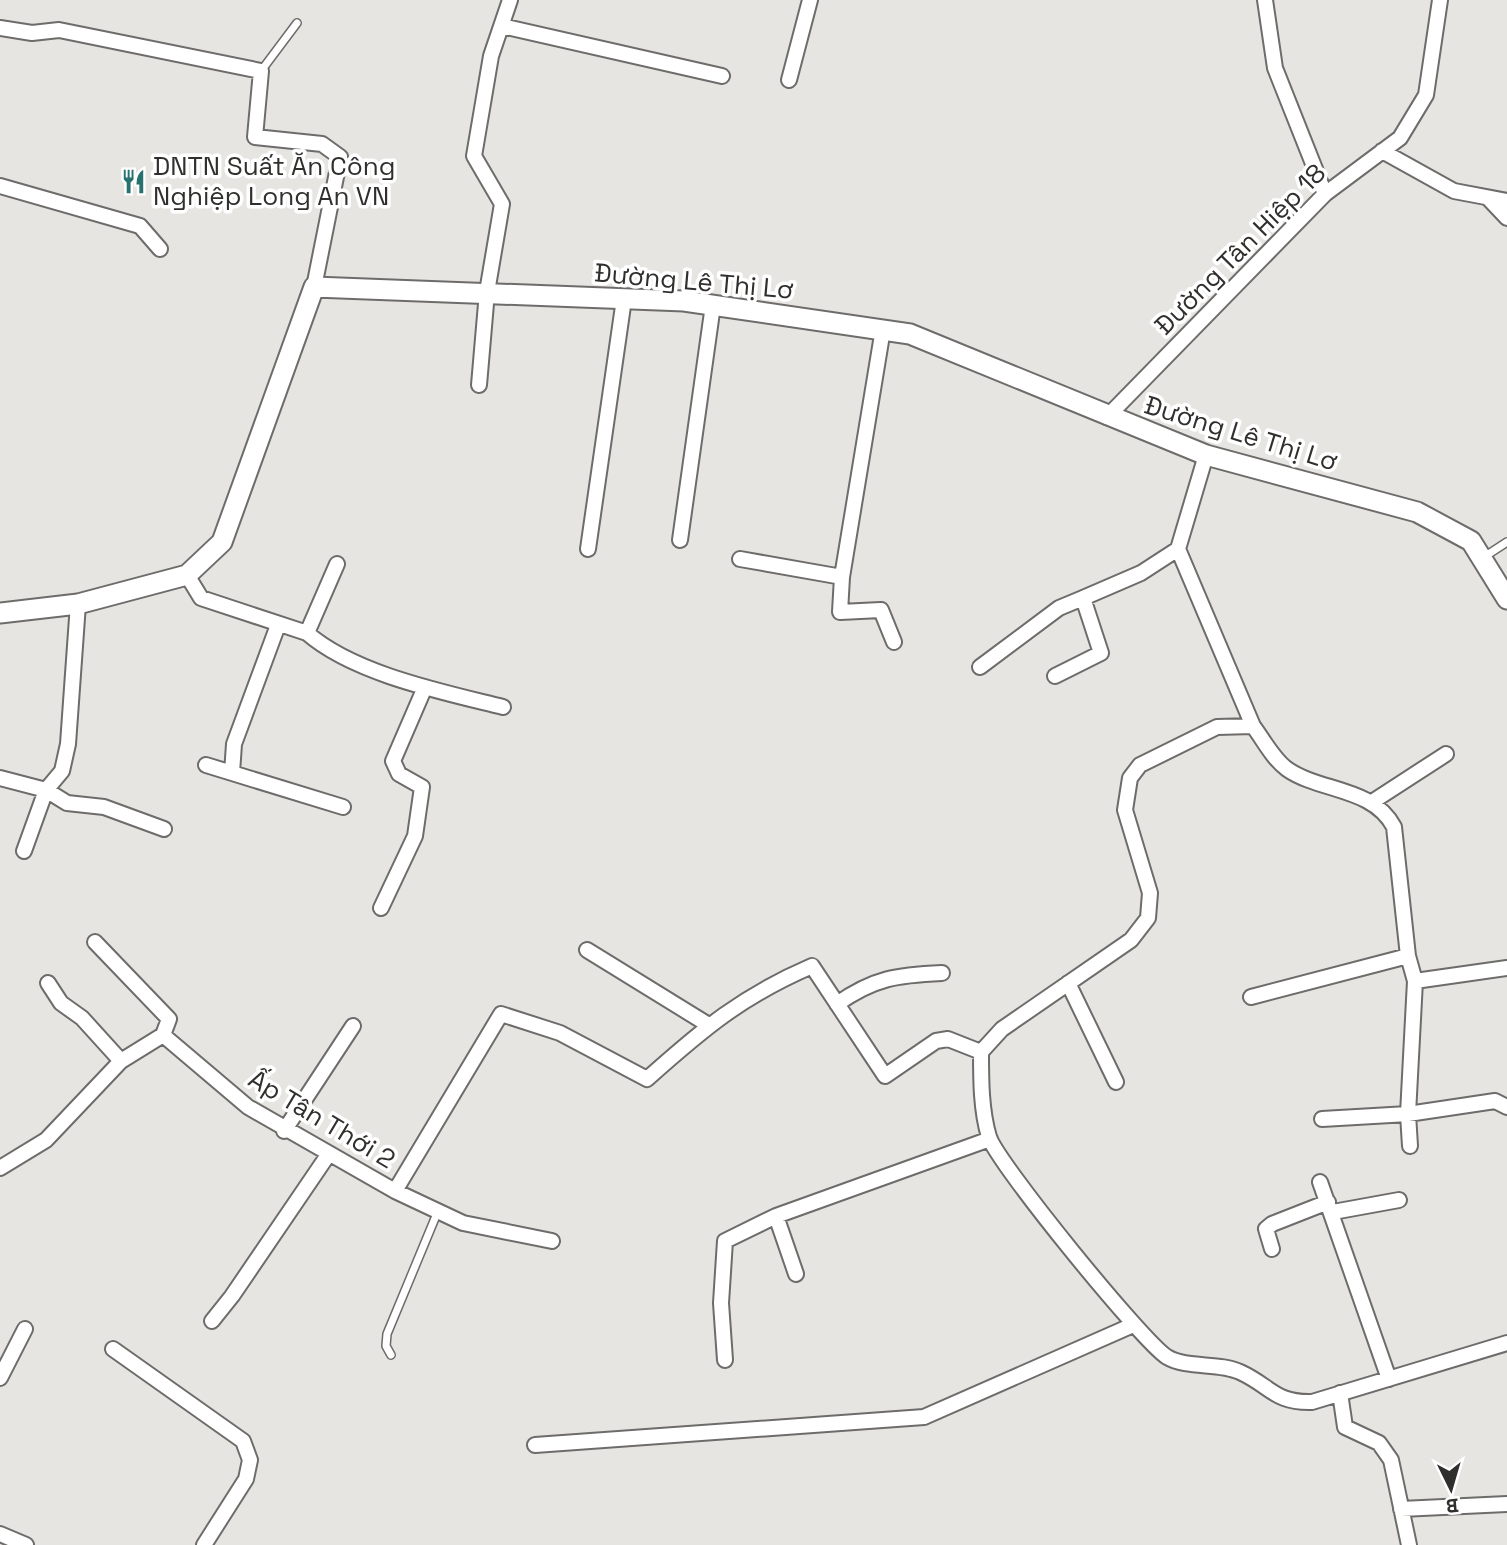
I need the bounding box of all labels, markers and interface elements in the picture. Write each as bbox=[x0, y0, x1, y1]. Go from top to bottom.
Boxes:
place label: DNTN Suất Ăn Công Nghiệp Long An VN bbox=[153, 149, 395, 213]
street label: Đường Tân Hiệp 18 bbox=[1147, 156, 1333, 342]
restaurant icon: DNTN Suất Ăn Công Nghiệp Long An VN bbox=[119, 167, 147, 195]
street label: Đường Lê Thị Lơ bbox=[593, 255, 795, 307]
street label: Đường Lê Thị Lơ bbox=[1140, 388, 1342, 478]
street label: Ấp Tân Thới 2 bbox=[242, 1062, 402, 1176]
north arrow bbox=[1416, 1454, 1486, 1524]
text: B bbox=[1445, 1492, 1460, 1518]

